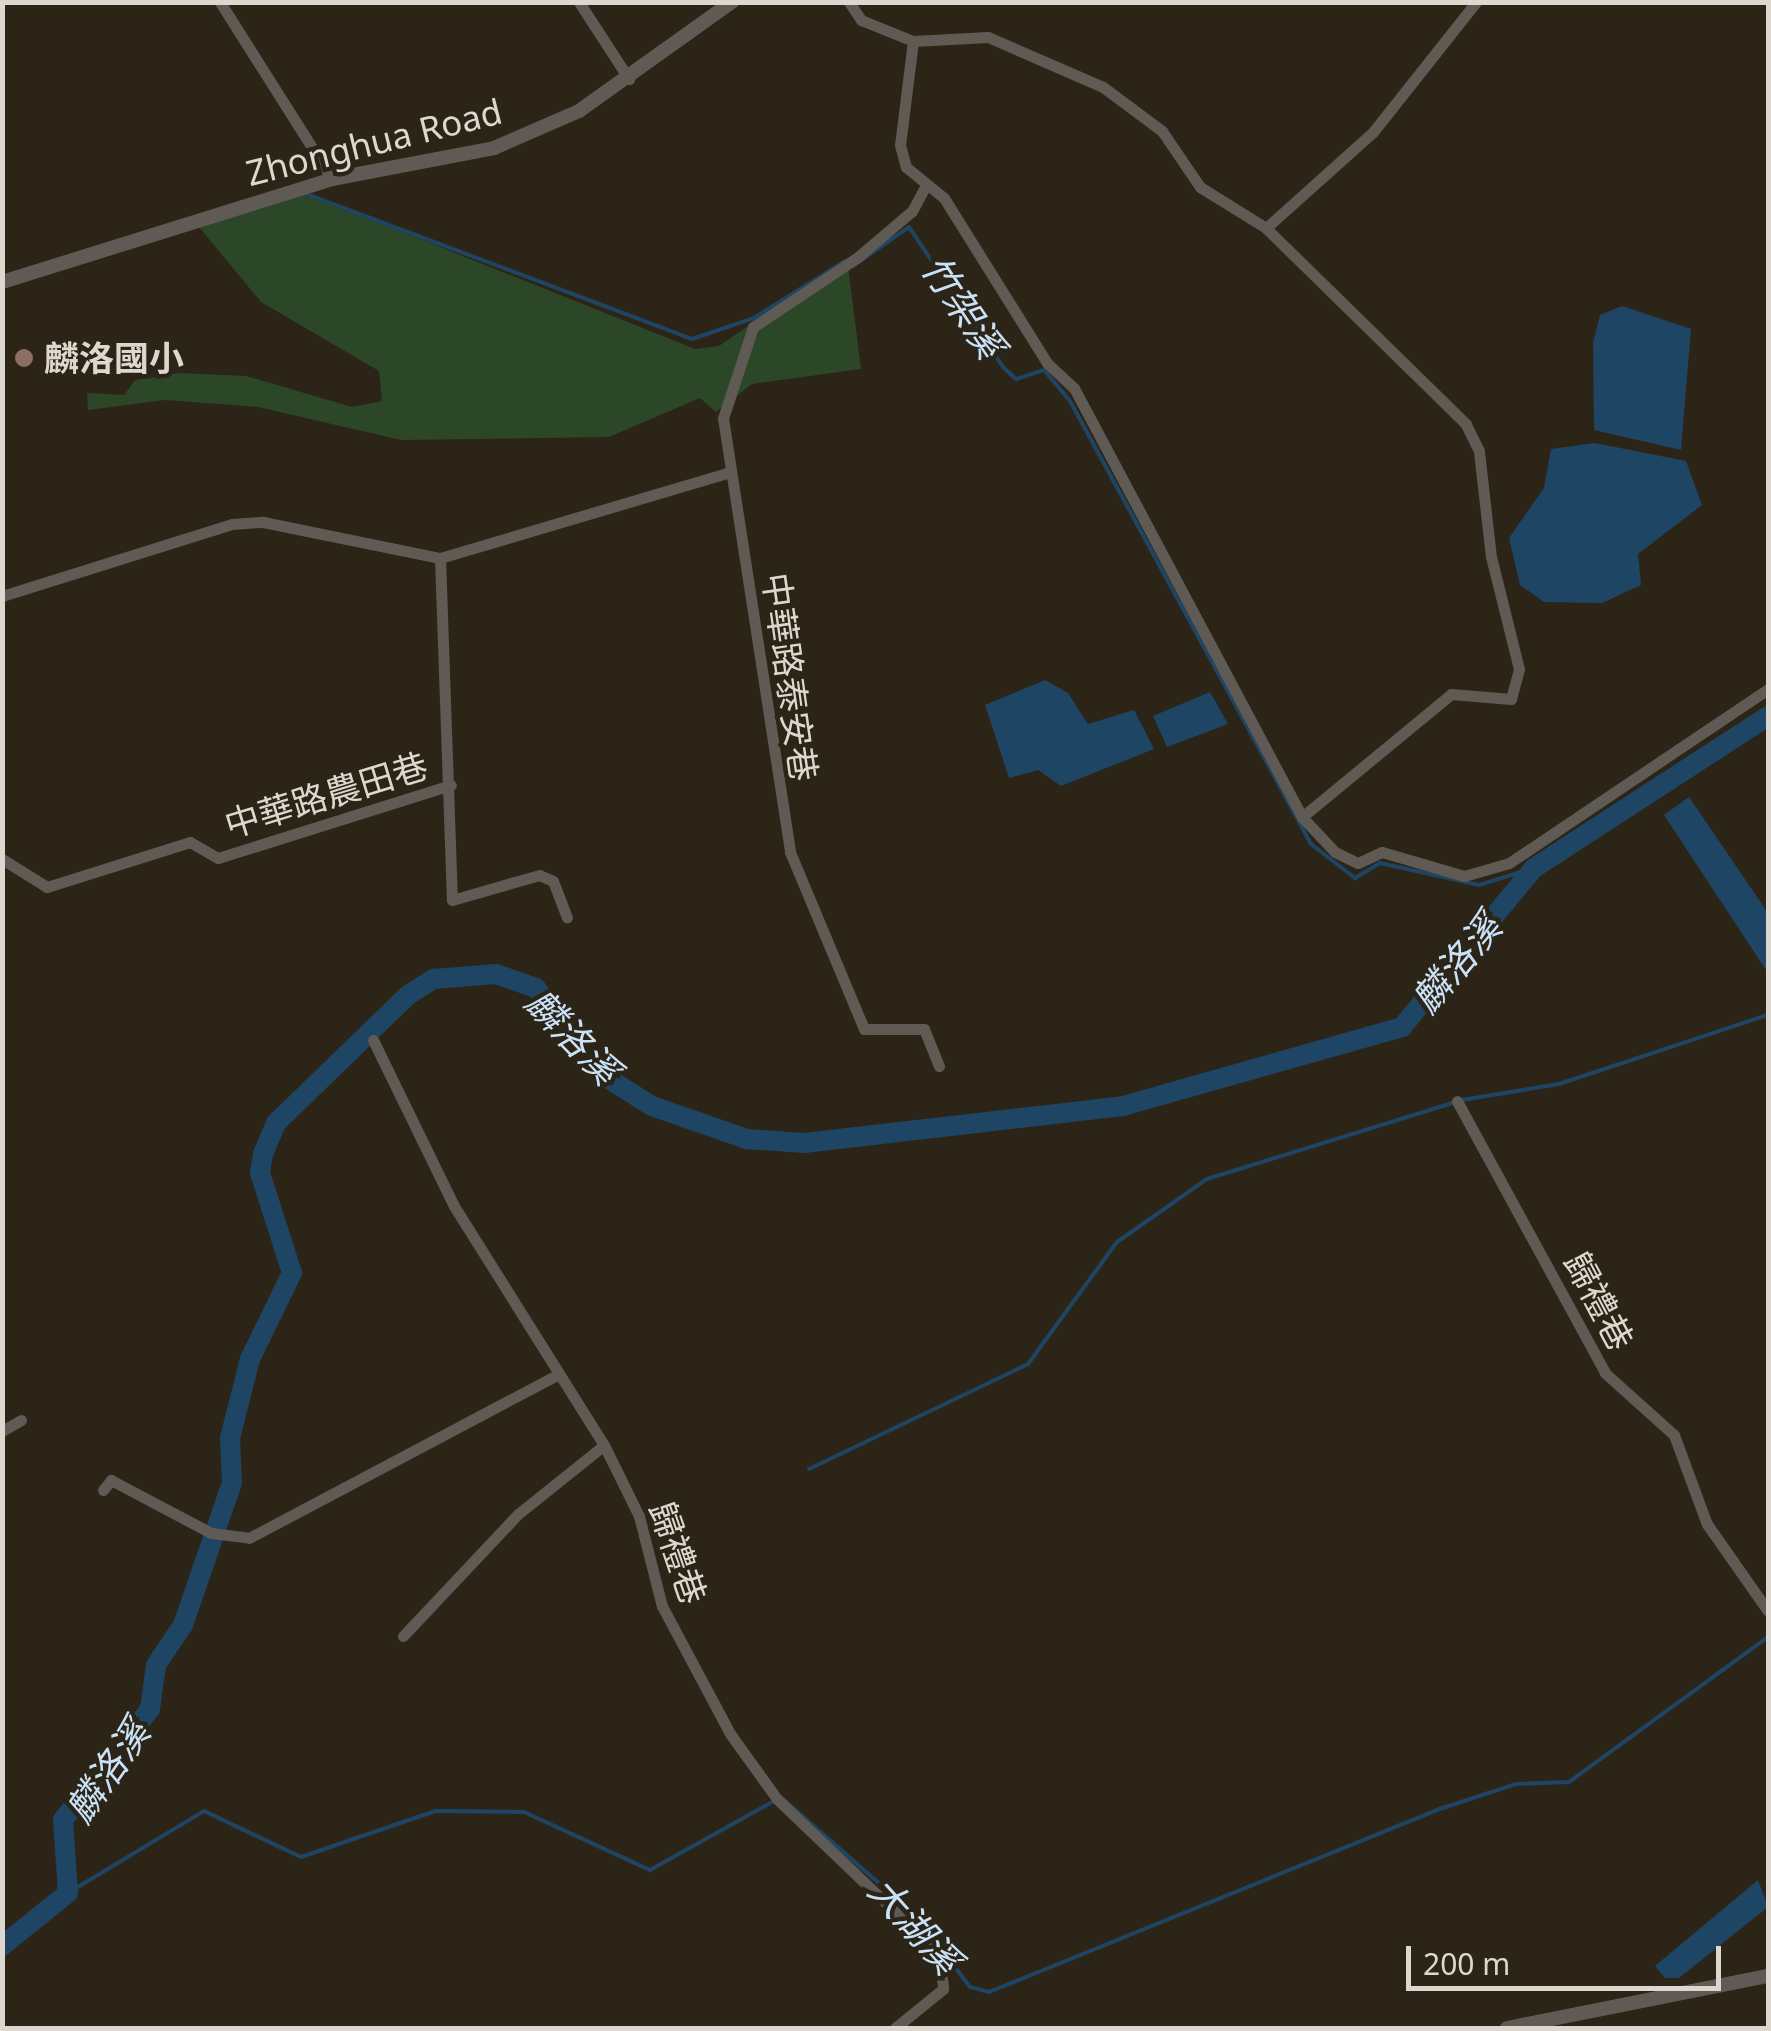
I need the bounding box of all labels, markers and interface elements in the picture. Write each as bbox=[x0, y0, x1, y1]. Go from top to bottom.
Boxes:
street label: Zhonghua Road bbox=[242, 90, 506, 194]
water label: 竹架溪 bbox=[912, 246, 1014, 366]
place label: 麟洛國小 bbox=[44, 337, 184, 379]
marker: 麟洛國小 bbox=[13, 347, 35, 369]
street label: 中華路泰安巷 bbox=[755, 570, 825, 784]
street label: 中華路農田巷 bbox=[219, 744, 433, 846]
water label: 麟洛溪 bbox=[1402, 905, 1510, 1021]
water label: 麟洛溪 bbox=[517, 979, 629, 1093]
street label: 歸禮巷 bbox=[1556, 1245, 1642, 1357]
street label: 歸禮巷 bbox=[641, 1497, 715, 1609]
water label: 麟洛溪 bbox=[56, 1711, 158, 1831]
water label: 大湖溪 bbox=[860, 1867, 970, 1983]
scale bar bbox=[1411, 1926, 1726, 1988]
text: 200 m bbox=[1423, 1943, 1510, 1984]

